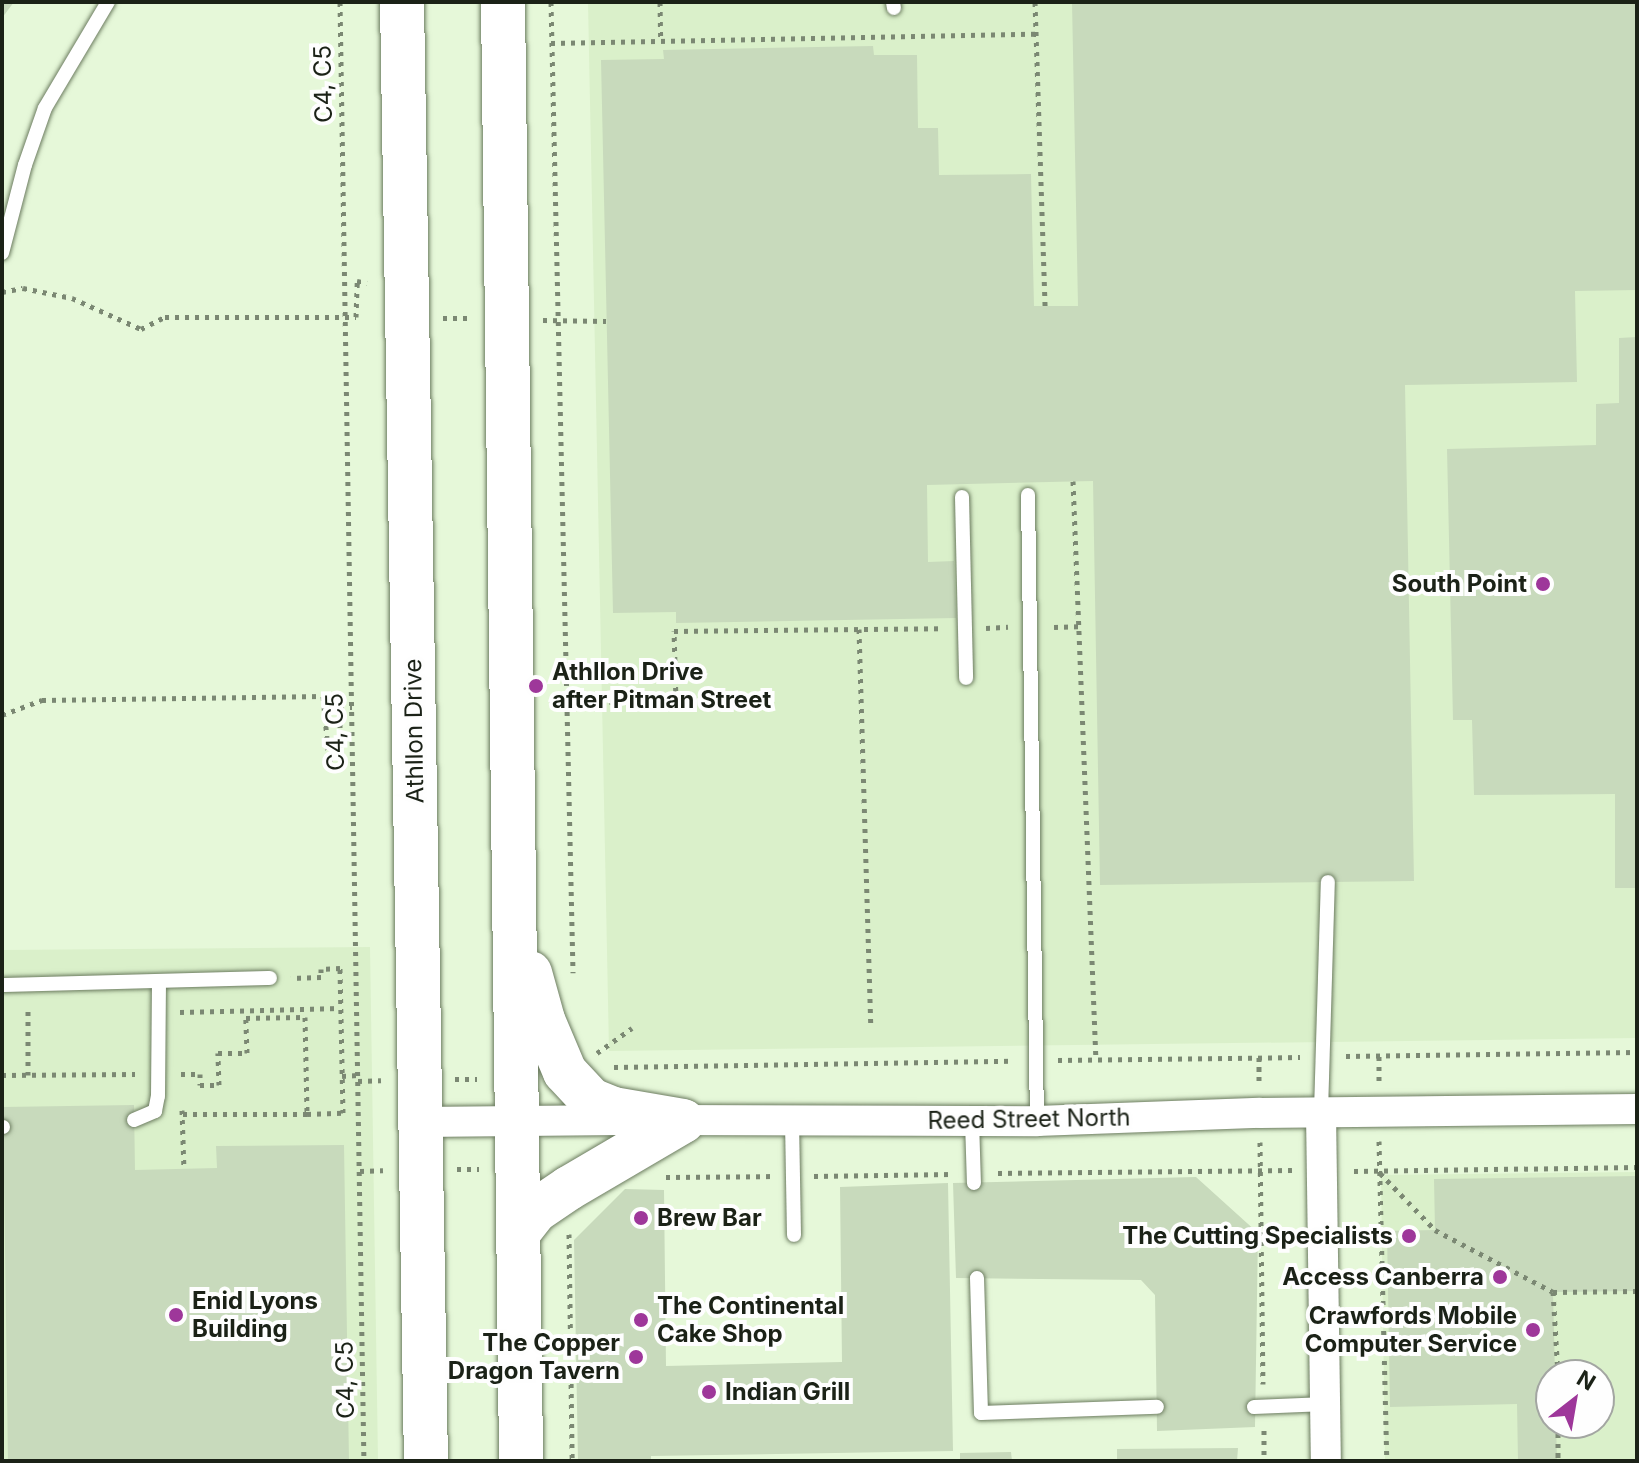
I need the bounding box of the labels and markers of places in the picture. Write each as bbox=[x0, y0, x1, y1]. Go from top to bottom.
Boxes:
place label: South Point bbox=[1392, 570, 1527, 598]
marker: South Point bbox=[1534, 575, 1552, 593]
place label: Athllon Drive after Pitman Street bbox=[552, 658, 771, 714]
marker: Athllon Drive after Pitman Street bbox=[527, 677, 545, 695]
place label: Brew Bar bbox=[657, 1204, 762, 1232]
marker: Brew Bar bbox=[632, 1209, 650, 1227]
place label: The Cutting Specialists bbox=[1122, 1222, 1393, 1250]
marker: The Cutting Specialists bbox=[1400, 1227, 1418, 1245]
place label: Access Canberra bbox=[1282, 1263, 1484, 1291]
marker: Access Canberra bbox=[1491, 1268, 1509, 1286]
place label: Enid Lyons Building bbox=[192, 1287, 318, 1343]
place label: The Continental Cake Shop bbox=[657, 1292, 844, 1348]
place label: Crawfords Mobile Computer Service bbox=[1305, 1302, 1517, 1358]
marker: Enid Lyons Building bbox=[167, 1306, 185, 1324]
marker: The Continental Cake Shop bbox=[632, 1311, 650, 1329]
marker: Crawfords Mobile Computer Service bbox=[1524, 1321, 1542, 1339]
place label: The Copper Dragon Tavern bbox=[448, 1329, 620, 1385]
marker: The Copper Dragon Tavern bbox=[627, 1348, 645, 1366]
place label: Indian Grill bbox=[725, 1378, 850, 1406]
marker: Indian Grill bbox=[700, 1383, 718, 1401]

